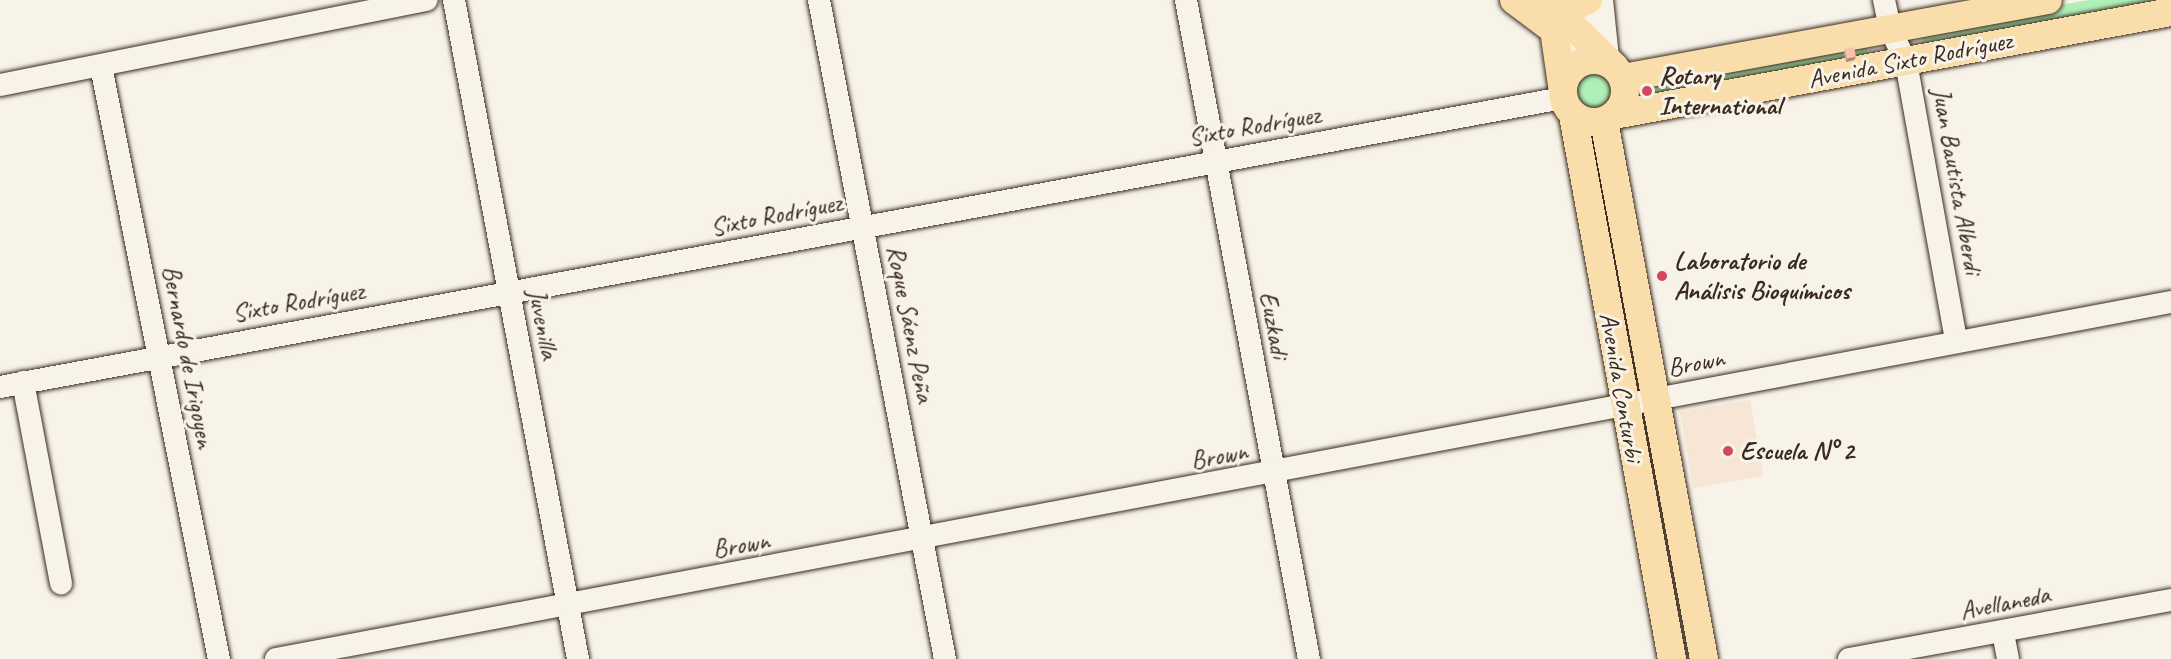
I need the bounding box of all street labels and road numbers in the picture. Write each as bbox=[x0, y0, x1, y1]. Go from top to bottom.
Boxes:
street label: Avenida Sixto Rodríguez bbox=[1805, 25, 2015, 95]
street label: Juan Bautista Alberdi bbox=[1925, 85, 1989, 277]
street label: Sixto Rodríguez bbox=[1185, 99, 1323, 153]
street label: Sixto Rodríguez bbox=[707, 187, 845, 243]
street label: Roque Sáenz Peña bbox=[880, 243, 940, 405]
street label: Bernardo de Irigoyen bbox=[155, 263, 221, 451]
street label: Sixto Rodríguez bbox=[229, 275, 367, 329]
street label: Juvenilla bbox=[521, 286, 565, 362]
street label: Euzkadi bbox=[1252, 289, 1296, 361]
street label: Avenida Conturbi bbox=[1593, 310, 1649, 464]
street label: Brown bbox=[1665, 342, 1727, 384]
street label: Brown bbox=[1188, 435, 1250, 477]
street label: Brown bbox=[710, 525, 772, 565]
street label: Avellaneda bbox=[1957, 579, 2053, 627]

